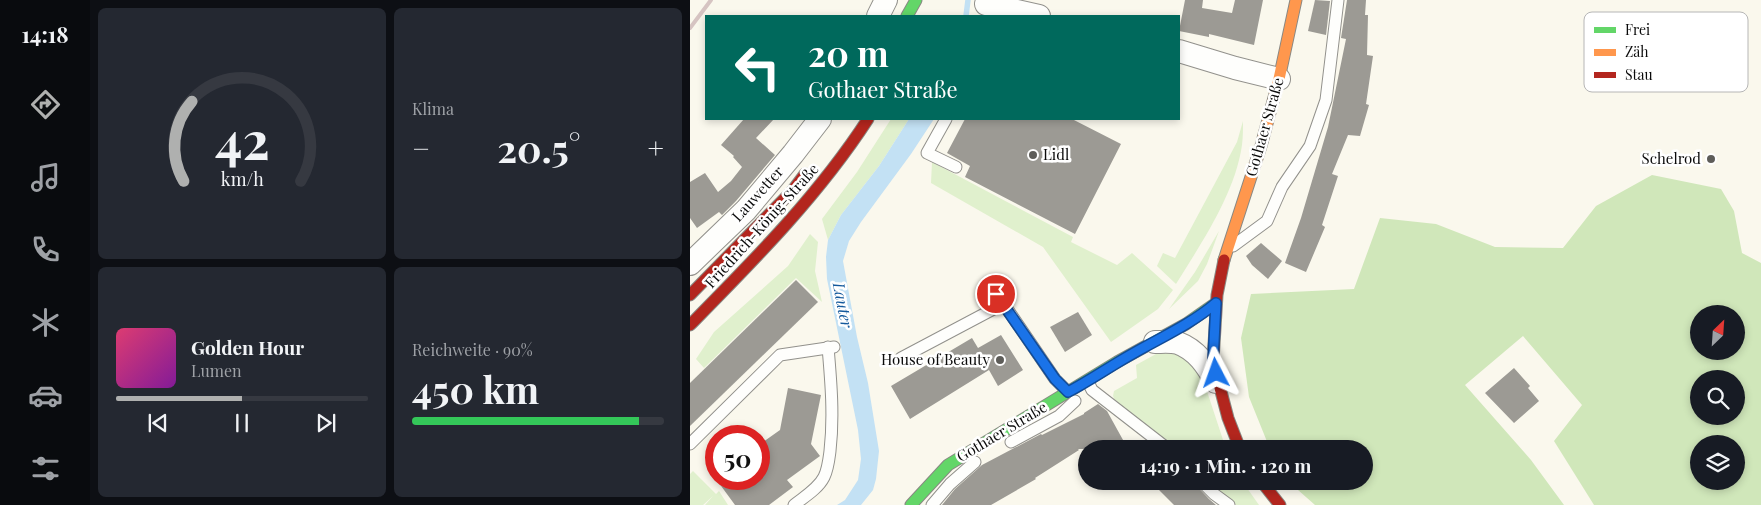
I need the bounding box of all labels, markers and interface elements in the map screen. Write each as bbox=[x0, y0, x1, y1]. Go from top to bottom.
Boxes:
legend bbox=[1584, 12, 1748, 92]
text: 14:18 bbox=[21, 19, 69, 49]
text: Frei bbox=[1625, 20, 1650, 39]
text: 20 m bbox=[808, 29, 889, 76]
icon: left bbox=[725, 35, 790, 100]
text: Zäh bbox=[1625, 42, 1649, 61]
text: Stau bbox=[1625, 65, 1653, 84]
text: Gothaer Straße bbox=[808, 74, 958, 104]
street label: Gothaer Straße bbox=[1240, 75, 1288, 178]
icon: directions bbox=[28, 87, 63, 122]
text: Klima bbox=[412, 98, 454, 119]
text: 42 bbox=[215, 104, 269, 173]
text: 20.5° bbox=[497, 122, 580, 173]
text: − bbox=[412, 129, 430, 166]
text: + bbox=[648, 129, 664, 166]
place label: Lidl bbox=[1043, 144, 1069, 164]
place label: Schelrod bbox=[1642, 148, 1701, 168]
marker: Lidl bbox=[1027, 149, 1039, 161]
marker: Schelrod bbox=[1705, 153, 1717, 165]
street label: Friedrich-König-Straße bbox=[700, 159, 823, 292]
icon: music bbox=[28, 160, 63, 195]
street label: Lauwetter bbox=[727, 161, 788, 225]
text: km/h bbox=[221, 167, 264, 190]
icon: phone bbox=[28, 232, 63, 267]
pin bbox=[975, 273, 1017, 315]
water label: Lauter bbox=[829, 279, 858, 331]
icon: arrive bbox=[982, 280, 1010, 308]
icon: climate bbox=[28, 305, 63, 340]
north arrow bbox=[1690, 305, 1745, 360]
map controls bbox=[1690, 305, 1745, 490]
text: Golden Hour bbox=[191, 334, 304, 360]
text: Reichweite · 90% bbox=[412, 339, 533, 360]
position arrow bbox=[1189, 346, 1241, 398]
place label: House of Beauty bbox=[881, 349, 990, 369]
marker: House of Beauty bbox=[994, 354, 1006, 366]
text: Lumen bbox=[191, 360, 242, 381]
text: 450 km bbox=[412, 363, 539, 414]
button: search bbox=[1690, 370, 1745, 425]
icon: car bbox=[28, 378, 63, 413]
street label: Gothaer Straße bbox=[953, 396, 1050, 466]
icon: previous bbox=[144, 409, 172, 437]
icon: pause bbox=[228, 409, 256, 437]
icon: next bbox=[312, 409, 340, 437]
speed limit sign: 50 bbox=[705, 425, 770, 490]
button: layers bbox=[1690, 435, 1745, 490]
icon: filters bbox=[28, 451, 63, 486]
text: 14:19 · 1 Min. · 120 m bbox=[1139, 452, 1312, 478]

